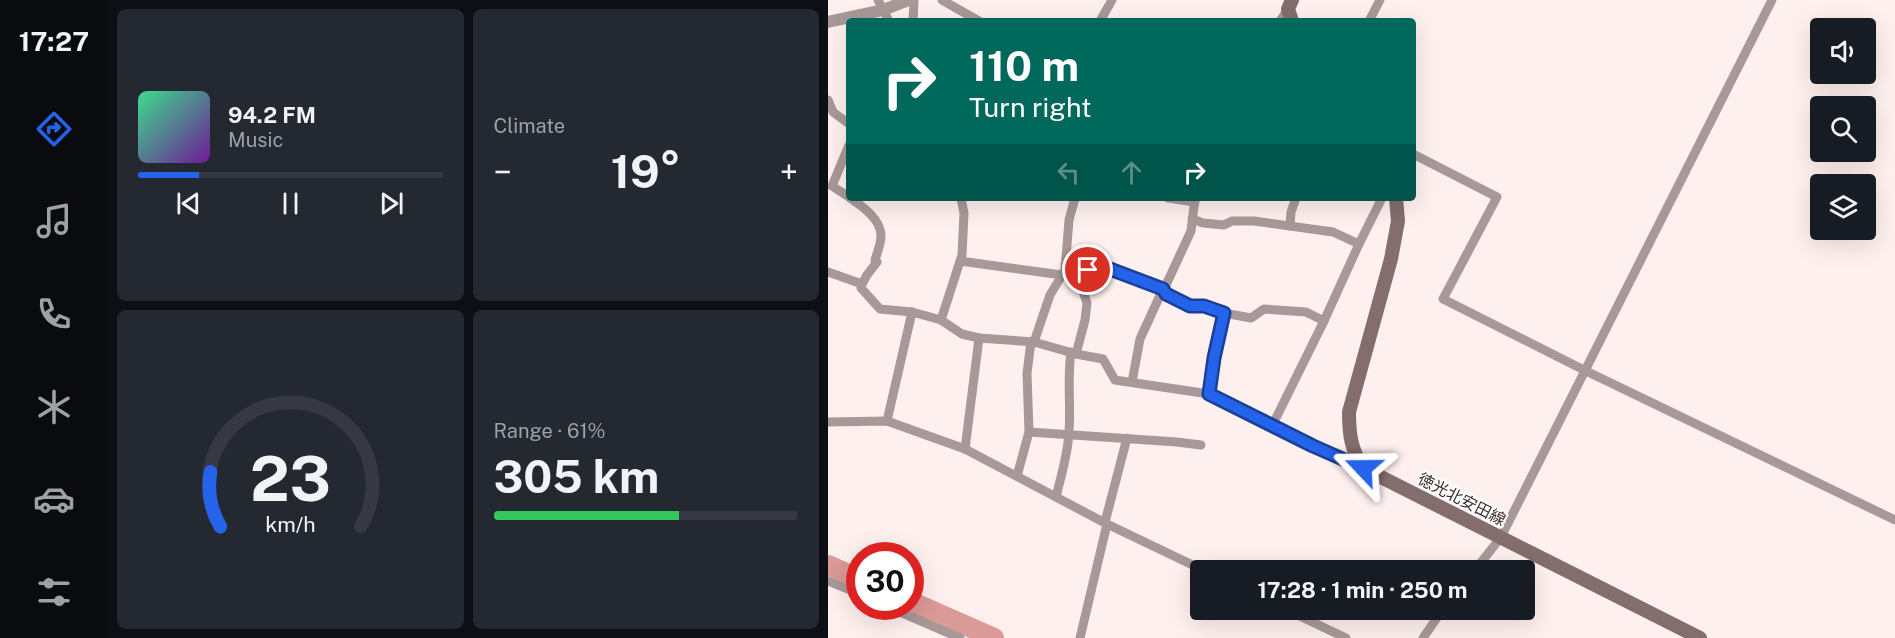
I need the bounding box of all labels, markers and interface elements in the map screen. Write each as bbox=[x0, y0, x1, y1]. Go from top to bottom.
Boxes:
map controls bbox=[1810, 18, 1876, 240]
button: sound bbox=[1810, 18, 1876, 84]
text: 17:27 bbox=[19, 25, 89, 57]
text: 110 m bbox=[969, 41, 1079, 90]
icon: right bbox=[870, 42, 948, 120]
text: Turn right bbox=[969, 91, 1092, 123]
button: search bbox=[1810, 96, 1876, 162]
text: 94.2 FM bbox=[228, 102, 316, 128]
icon: directions bbox=[33, 108, 75, 150]
text: Climate bbox=[494, 114, 565, 138]
text: Music bbox=[228, 128, 283, 152]
text: 19° bbox=[611, 145, 681, 198]
text: − bbox=[494, 153, 512, 191]
text: + bbox=[780, 153, 798, 191]
icon: left bbox=[1052, 156, 1085, 189]
icon: ahead bbox=[1115, 156, 1148, 189]
icon: right bbox=[1178, 156, 1211, 189]
button: layers bbox=[1810, 174, 1876, 240]
icon: previous bbox=[172, 187, 205, 220]
icon: pause bbox=[274, 187, 307, 220]
icon: next bbox=[375, 187, 408, 220]
icon: music bbox=[33, 200, 75, 242]
pin bbox=[1062, 244, 1113, 295]
icon: arrive bbox=[1071, 253, 1104, 286]
icon: phone bbox=[33, 293, 75, 335]
icon: climate bbox=[33, 386, 75, 428]
text: Range · 61% bbox=[494, 419, 606, 443]
position arrow bbox=[1331, 436, 1395, 500]
text: 23 bbox=[250, 442, 331, 515]
text: 305 km bbox=[494, 450, 659, 503]
street label: 徳光北安田線 bbox=[1415, 469, 1509, 530]
icon: car bbox=[33, 478, 75, 520]
text: km/h bbox=[265, 512, 315, 537]
speed limit sign: 30 bbox=[846, 542, 924, 620]
icon: filters bbox=[33, 571, 75, 613]
text: 17:28 · 1 min · 250 m bbox=[1257, 577, 1468, 603]

